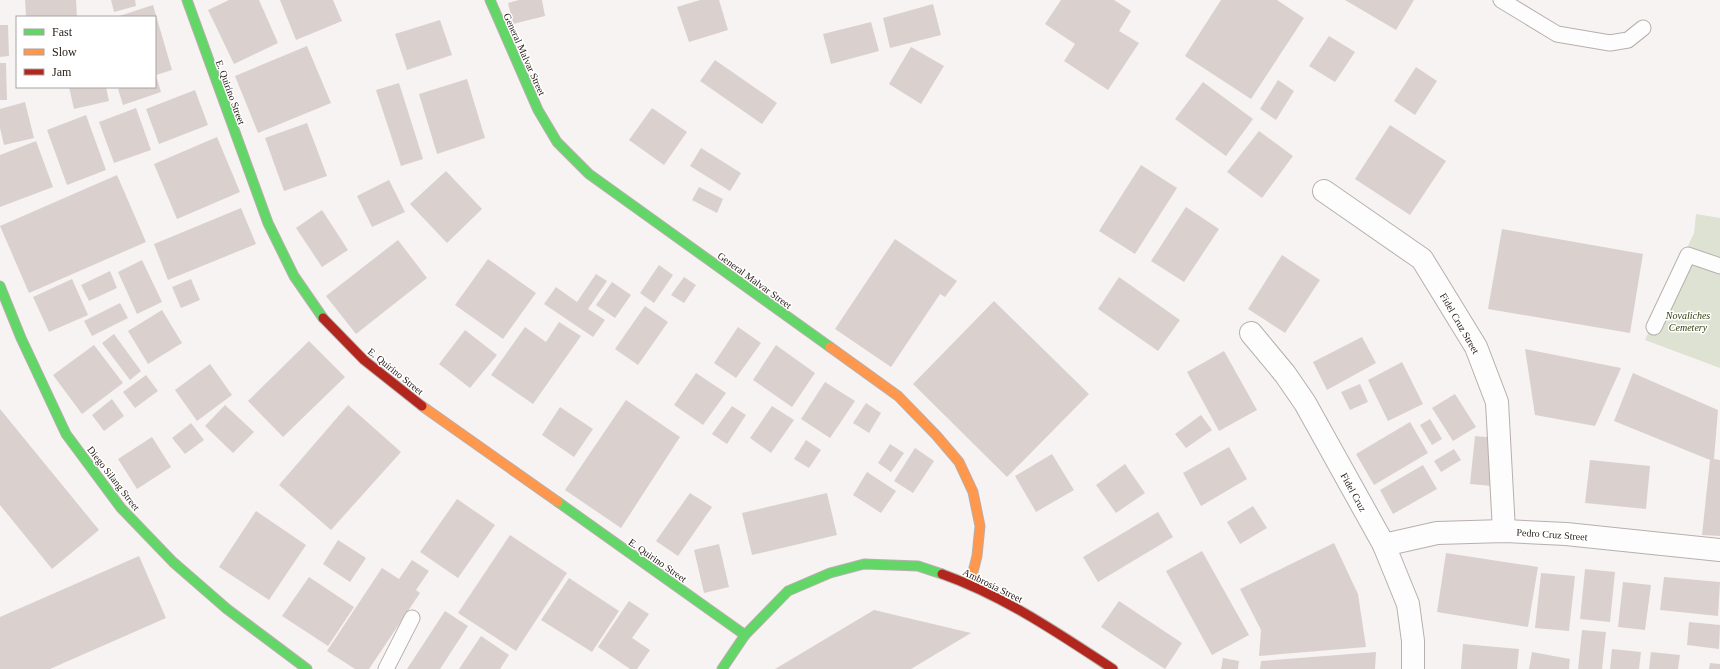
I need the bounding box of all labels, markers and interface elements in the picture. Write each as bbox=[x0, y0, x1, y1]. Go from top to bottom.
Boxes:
street label: General Malvar Street bbox=[501, 11, 548, 97]
legend bbox=[16, 16, 156, 88]
text: Fast bbox=[52, 25, 73, 39]
text: Slow bbox=[52, 45, 77, 59]
street label: E. Quirino Street bbox=[214, 58, 247, 126]
text: Jam bbox=[52, 65, 72, 79]
street label: General Malvar Street bbox=[716, 250, 794, 311]
street label: Fidel Cruz Street bbox=[1438, 291, 1482, 356]
park label: Novaliches Cemetery bbox=[1665, 310, 1710, 333]
street label: E. Quirino Street bbox=[366, 346, 426, 397]
street label: Diego Silang Street bbox=[85, 444, 142, 513]
street label: Fidel Cruz bbox=[1338, 471, 1369, 514]
street label: Pedro Cruz Street bbox=[1516, 527, 1588, 542]
street label: E. Quirino Street bbox=[627, 536, 689, 585]
street label: Ambrosia Street bbox=[961, 566, 1025, 605]

